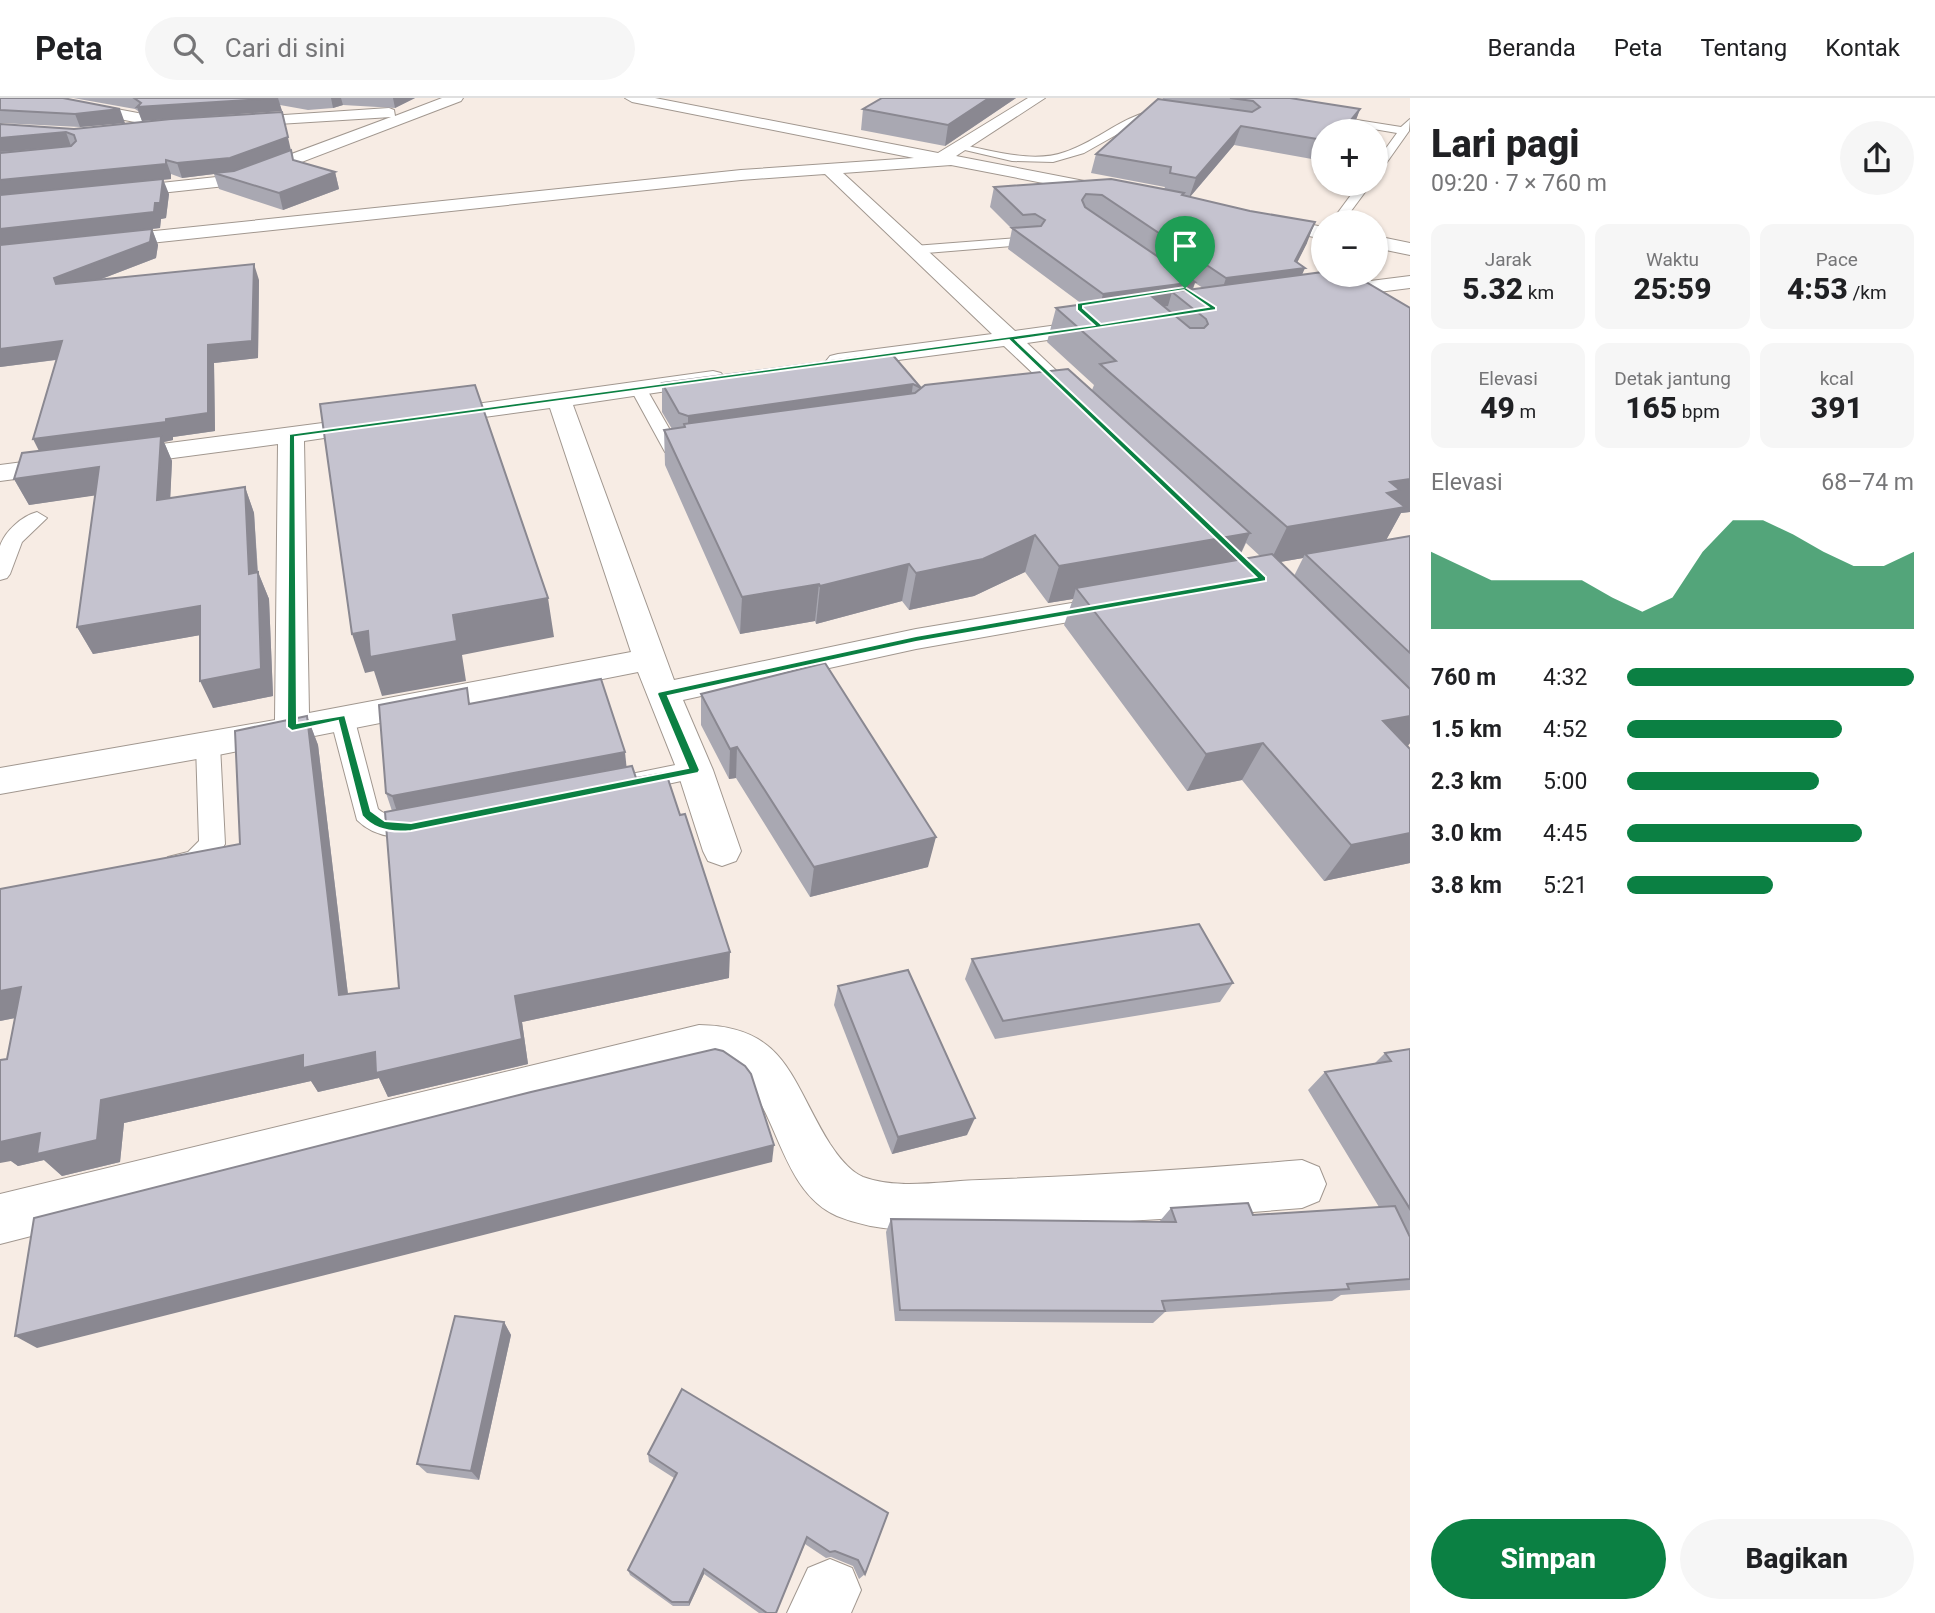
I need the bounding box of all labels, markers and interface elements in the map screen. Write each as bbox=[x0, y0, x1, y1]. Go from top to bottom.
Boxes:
search box bbox=[145, 17, 635, 80]
text: Peta bbox=[35, 29, 103, 68]
icon: search bbox=[169, 29, 207, 67]
text: Cari di sini bbox=[225, 33, 345, 63]
text: Beranda bbox=[1488, 34, 1576, 62]
text: Peta bbox=[1614, 34, 1662, 62]
text: Tentang bbox=[1700, 34, 1787, 62]
text: Kontak bbox=[1825, 34, 1900, 62]
map controls bbox=[1311, 119, 1388, 287]
button: + bbox=[1311, 119, 1388, 196]
button: share bbox=[1840, 121, 1914, 195]
text: Lari pagi bbox=[1431, 122, 1579, 166]
text: 09:20 · 7 × 760 m bbox=[1431, 170, 1607, 197]
button: − bbox=[1311, 210, 1388, 287]
pin bbox=[1155, 216, 1215, 288]
icon: arrive bbox=[1166, 227, 1204, 265]
text: Jarak bbox=[1485, 248, 1532, 271]
text: Waktu bbox=[1646, 248, 1699, 271]
text: Pace bbox=[1816, 248, 1858, 271]
text: 5.32 bbox=[1462, 271, 1523, 306]
text: 25:59 bbox=[1634, 271, 1711, 306]
text: 4:53 bbox=[1787, 271, 1848, 306]
text: km bbox=[1523, 281, 1554, 304]
text: /km bbox=[1848, 281, 1887, 304]
text: Elevasi bbox=[1479, 367, 1538, 390]
text: Detak jantung bbox=[1614, 367, 1731, 390]
text: kcal bbox=[1820, 367, 1854, 390]
text: 49 bbox=[1480, 390, 1515, 425]
text: 165 bbox=[1625, 390, 1677, 425]
text: 391 bbox=[1811, 390, 1863, 425]
text: m bbox=[1515, 400, 1536, 423]
text: bpm bbox=[1677, 400, 1720, 423]
text: Elevasi bbox=[1431, 469, 1503, 496]
text: 68–74 m bbox=[1821, 469, 1914, 496]
text: 760 m bbox=[1431, 664, 1496, 691]
text: 4:32 bbox=[1543, 664, 1587, 691]
text: 1.5 km bbox=[1431, 716, 1502, 743]
text: 4:52 bbox=[1543, 716, 1587, 743]
text: 2.3 km bbox=[1431, 768, 1502, 795]
text: 5:00 bbox=[1543, 768, 1587, 795]
text: 3.0 km bbox=[1431, 820, 1502, 847]
text: 4:45 bbox=[1543, 820, 1587, 847]
text: 3.8 km bbox=[1431, 872, 1502, 899]
text: 5:21 bbox=[1543, 872, 1587, 899]
button: Simpan bbox=[1431, 1519, 1666, 1599]
button: Bagikan bbox=[1680, 1519, 1914, 1599]

